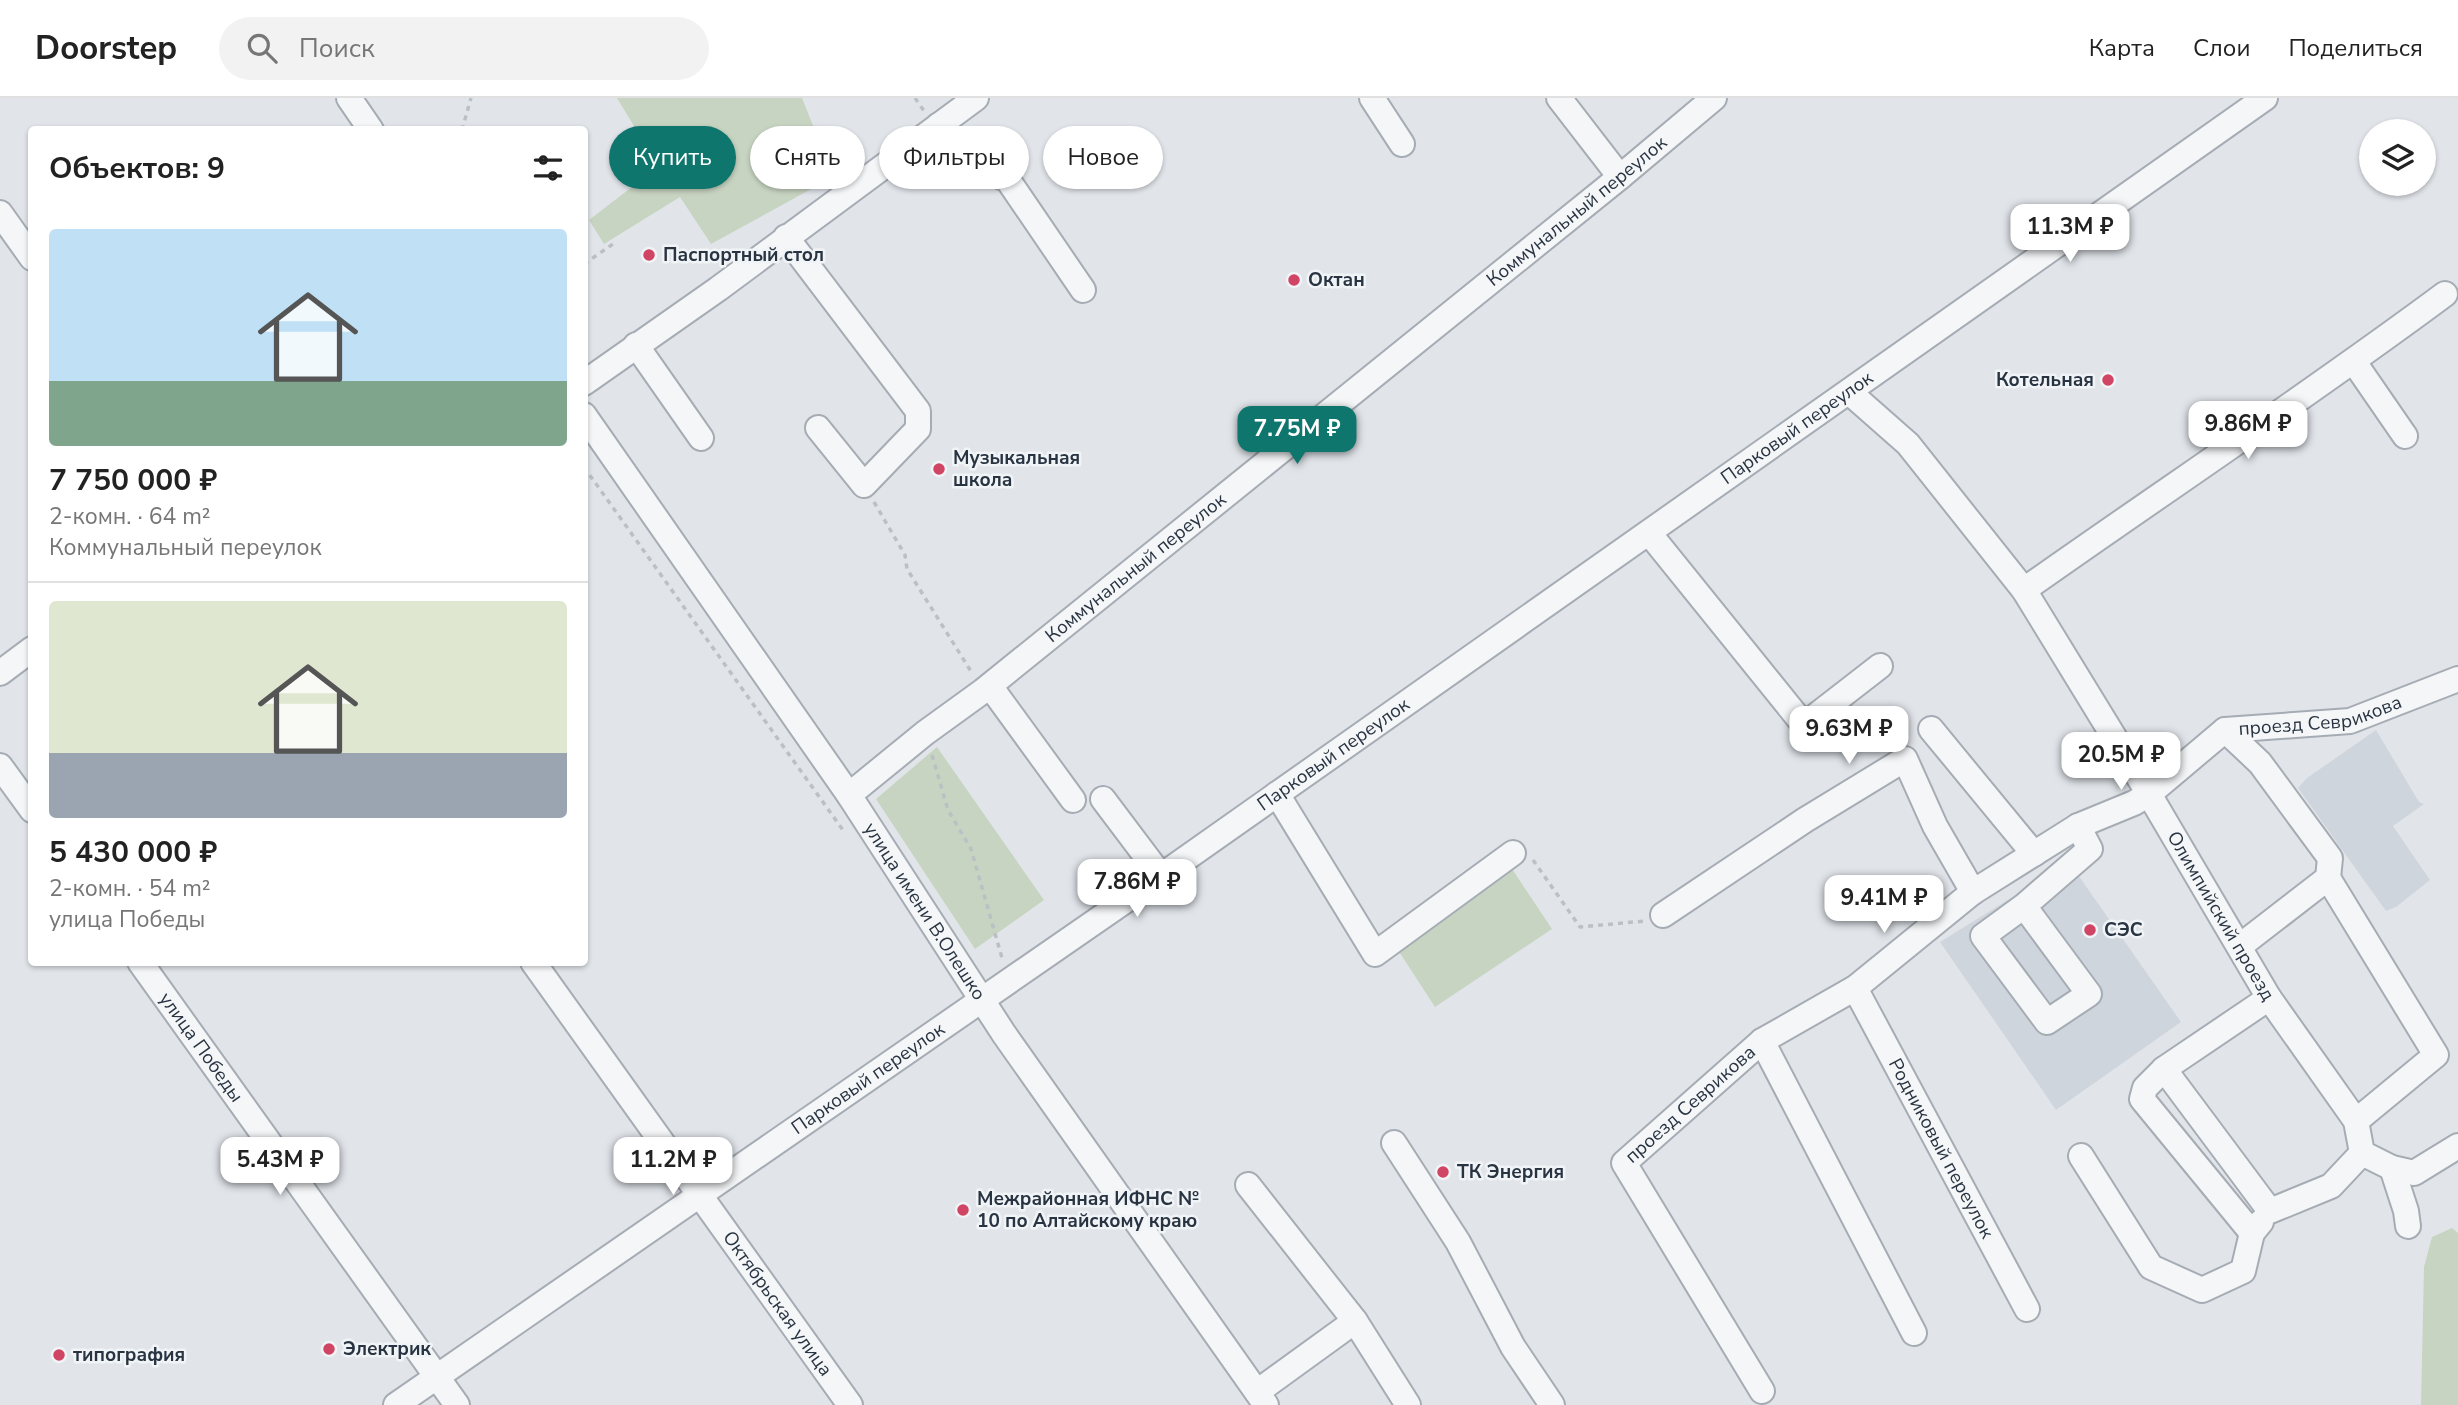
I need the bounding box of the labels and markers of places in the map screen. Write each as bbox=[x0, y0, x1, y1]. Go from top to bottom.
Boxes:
pin: 11.3M ₽ bbox=[2005, 204, 2135, 264]
place label: Паспортный стол bbox=[663, 242, 824, 268]
marker: Паспортный стол bbox=[641, 247, 657, 263]
place label: Октан bbox=[1308, 267, 1365, 293]
marker: Октан bbox=[1286, 272, 1302, 288]
place label: Котельная bbox=[1996, 367, 2094, 393]
marker: Котельная bbox=[2100, 372, 2116, 388]
pin: 9.86M ₽ bbox=[2183, 402, 2313, 461]
pin: 7.75M ₽ bbox=[1232, 406, 1362, 466]
place label: Музыкальная школа bbox=[953, 445, 1080, 493]
marker: Музыкальная школа bbox=[931, 461, 947, 477]
pin: 9.63M ₽ bbox=[1784, 706, 1914, 766]
pin: 20.5M ₽ bbox=[2056, 732, 2186, 792]
pin: 7.86M ₽ bbox=[1072, 860, 1202, 919]
pin: 9.41M ₽ bbox=[1819, 876, 1949, 935]
place label: СЭС bbox=[2104, 917, 2143, 943]
marker: СЭС bbox=[2082, 922, 2098, 938]
pin: 5.43M ₽ bbox=[215, 1138, 345, 1197]
pin: 11.2M ₽ bbox=[608, 1138, 738, 1197]
place label: ТК Энергия bbox=[1457, 1159, 1564, 1185]
marker: ТК Энергия bbox=[1435, 1164, 1451, 1180]
place label: Межрайонная ИФНС № 10 по Алтайскому краю bbox=[977, 1186, 1199, 1234]
marker: Межрайонная ИФНС № 10 по Алтайскому краю bbox=[955, 1202, 971, 1218]
place label: Электрик bbox=[343, 1336, 431, 1362]
marker: Электрик bbox=[321, 1341, 337, 1357]
place label: типография bbox=[73, 1342, 185, 1368]
marker: типография bbox=[51, 1347, 67, 1363]

